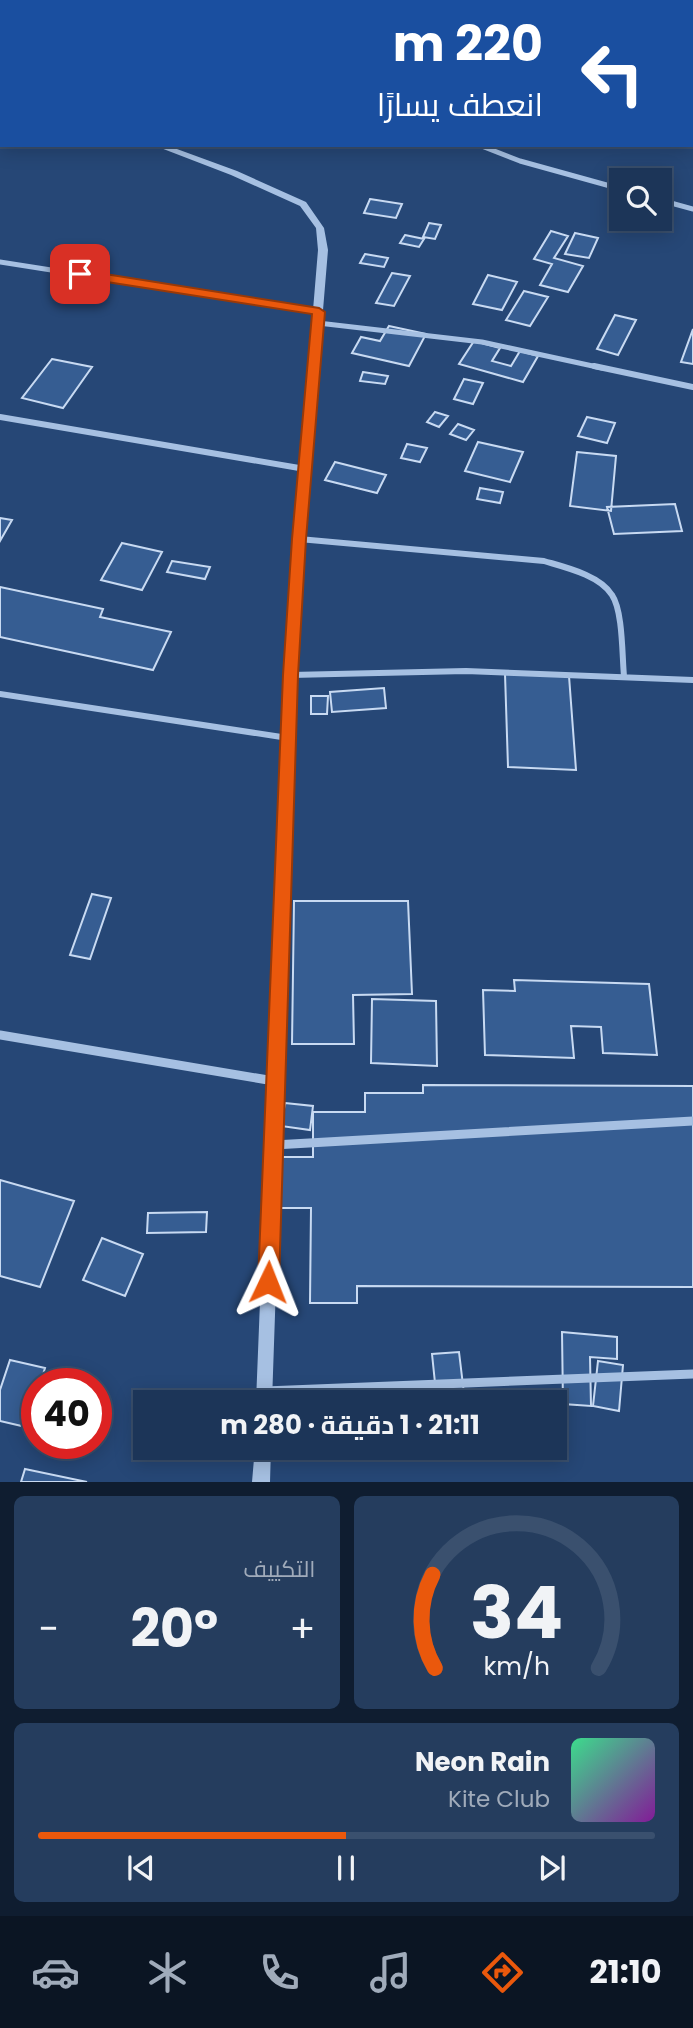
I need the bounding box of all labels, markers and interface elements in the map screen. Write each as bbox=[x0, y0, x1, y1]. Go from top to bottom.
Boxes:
text: 220 m bbox=[393, 10, 543, 78]
icon: left bbox=[567, 28, 658, 119]
text: انعطف يسارًا bbox=[377, 82, 543, 127]
map controls bbox=[609, 168, 672, 231]
button: search bbox=[609, 168, 672, 231]
pin bbox=[50, 244, 110, 304]
icon: arrive bbox=[61, 255, 99, 293]
position arrow bbox=[231, 1245, 305, 1319]
speed limit sign: 40 bbox=[21, 1368, 112, 1459]
text: 21:11 · 1 دقيقة · 280 m bbox=[220, 1407, 480, 1443]
text: التكييف bbox=[243, 1553, 316, 1585]
text: 34 bbox=[470, 1563, 563, 1664]
text: 20° bbox=[130, 1592, 218, 1665]
text: − bbox=[38, 1602, 59, 1655]
text: + bbox=[290, 1602, 315, 1655]
text: km/h bbox=[483, 1649, 550, 1684]
text: Neon Rain bbox=[415, 1744, 550, 1780]
text: Kite Club bbox=[448, 1783, 550, 1815]
icon: previous bbox=[122, 1849, 160, 1887]
icon: pause bbox=[327, 1849, 365, 1887]
icon: next bbox=[533, 1849, 571, 1887]
icon: car bbox=[31, 1948, 80, 1997]
icon: climate bbox=[143, 1948, 192, 1997]
icon: phone bbox=[255, 1948, 304, 1997]
icon: music bbox=[366, 1948, 415, 1997]
icon: directions bbox=[478, 1948, 527, 1997]
text: 21:10 bbox=[589, 1949, 662, 1994]

